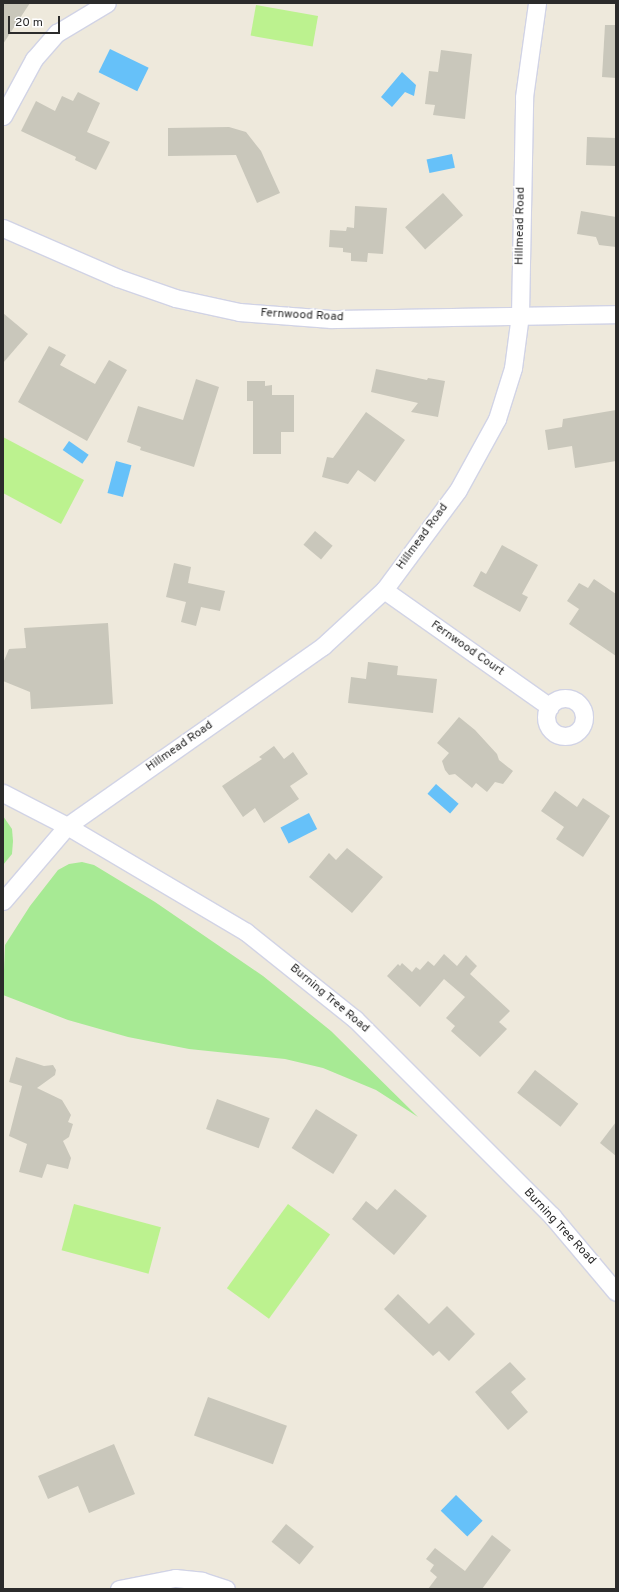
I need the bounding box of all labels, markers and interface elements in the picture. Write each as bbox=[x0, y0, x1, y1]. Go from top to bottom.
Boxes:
scale bar bbox=[10, 8, 62, 34]
text: 20 m bbox=[15, 15, 43, 31]
street label: Hillmead Road bbox=[513, 187, 529, 265]
street label: Fernwood Road bbox=[260, 307, 344, 325]
street label: Hillmead Road bbox=[394, 501, 452, 573]
street label: Fernwood Court bbox=[428, 618, 506, 680]
street label: Hillmead Road bbox=[144, 719, 216, 775]
street label: Burning Tree Road bbox=[286, 961, 372, 1037]
street label: Burning Tree Road bbox=[520, 1186, 598, 1268]

